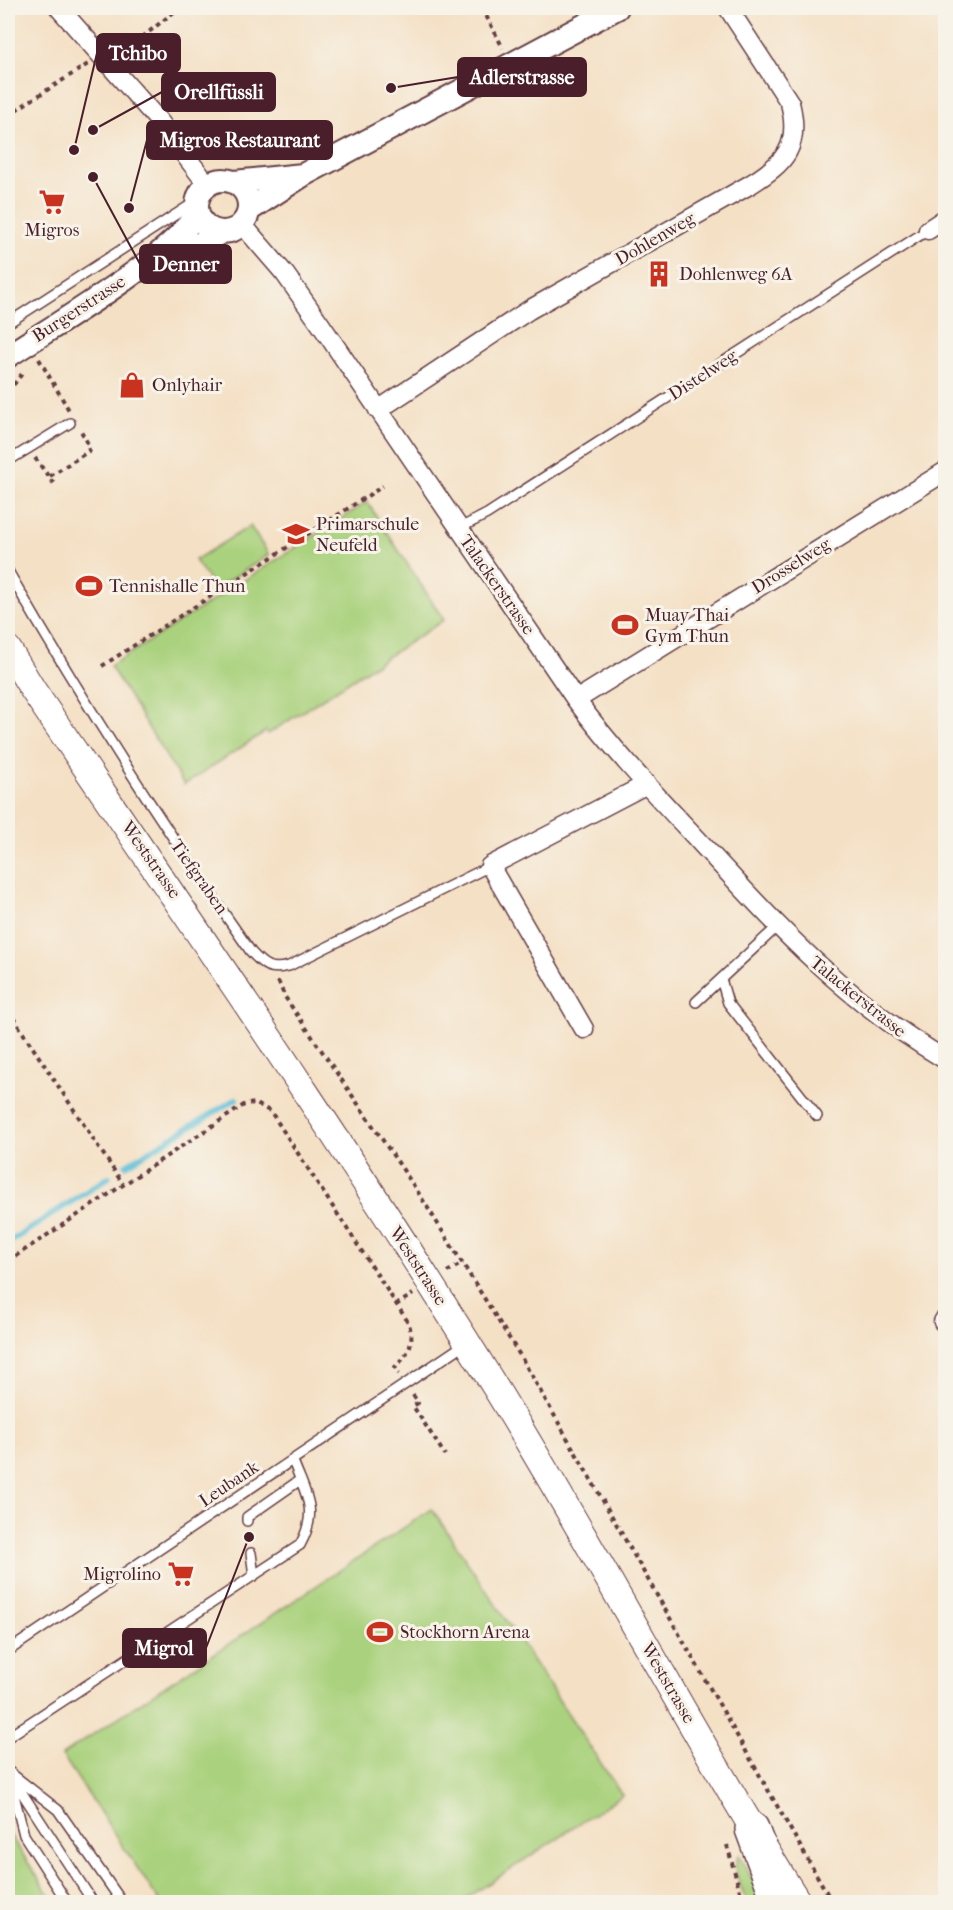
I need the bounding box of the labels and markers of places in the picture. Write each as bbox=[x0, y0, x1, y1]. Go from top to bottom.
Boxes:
callout: Tchibo bbox=[97, 34, 180, 72]
callout: Adlerstrasse bbox=[458, 58, 586, 96]
callout: Orellfüssli bbox=[162, 73, 275, 111]
callout: Migros Restaurant bbox=[147, 121, 332, 159]
supermarket icon: Migros bbox=[37, 187, 67, 217]
place label: Migros bbox=[25, 220, 80, 241]
callout: Denner bbox=[140, 245, 231, 283]
building icon: Dohlenweg 6A bbox=[644, 259, 674, 289]
place label: Dohlenweg 6A bbox=[679, 264, 793, 285]
shop icon: Onlyhair bbox=[117, 370, 147, 400]
place label: Onlyhair bbox=[152, 375, 223, 396]
place label: Primarschule Neufeld bbox=[316, 514, 419, 556]
school or university icon: Primarschule Neufeld bbox=[281, 519, 311, 549]
sports icon: Tennishalle Thun bbox=[74, 571, 104, 601]
place label: Tennishalle Thun bbox=[109, 576, 246, 597]
place label: Muay Thai Gym Thun bbox=[645, 605, 730, 647]
sports icon: Muay Thai Gym Thun bbox=[610, 610, 640, 640]
supermarket icon: Migrolino bbox=[166, 1559, 196, 1589]
place label: Migrolino bbox=[83, 1564, 161, 1585]
sports icon: Stockhorn Arena bbox=[365, 1617, 395, 1647]
place label: Stockhorn Arena bbox=[400, 1622, 531, 1643]
callout: Migrol bbox=[123, 1629, 206, 1667]

